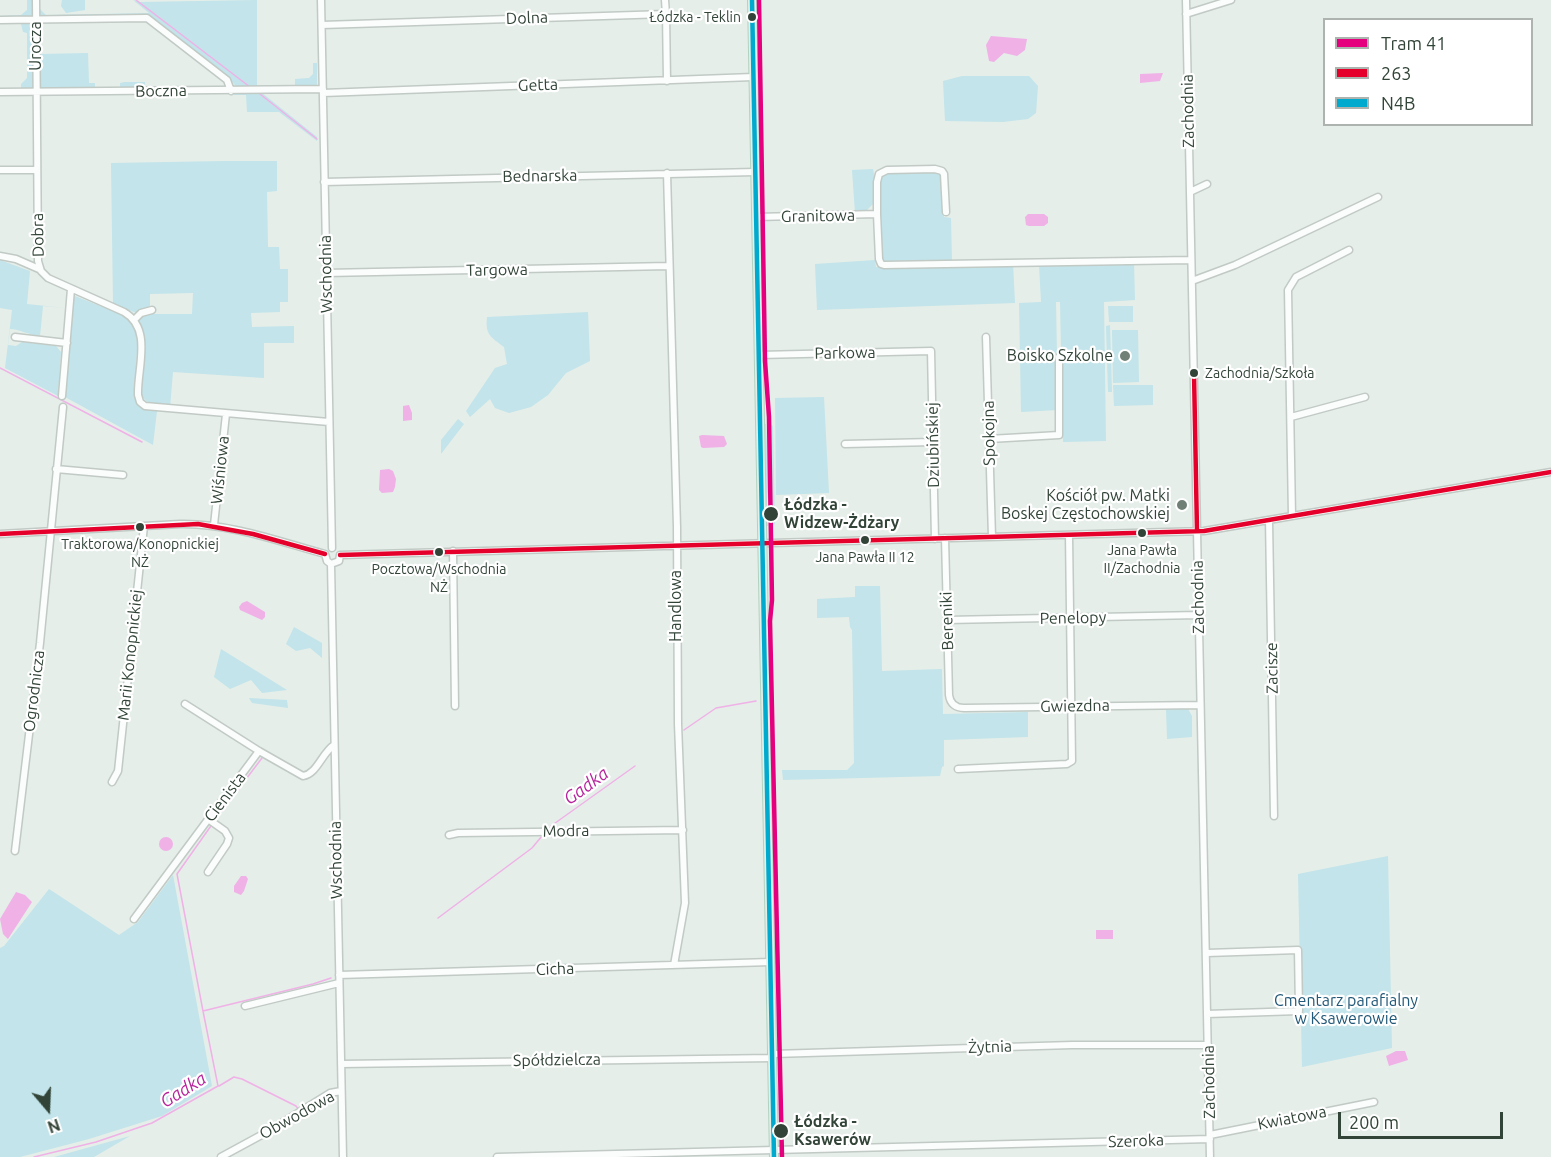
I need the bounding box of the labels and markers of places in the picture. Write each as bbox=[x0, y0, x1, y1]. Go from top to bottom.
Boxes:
place label: Łódzka - Teklin bbox=[649, 9, 741, 25]
marker: Łódzka - Teklin bbox=[746, 11, 758, 23]
place label: Boisko Szkolne bbox=[1007, 346, 1113, 366]
marker: Boisko Szkolne bbox=[1118, 349, 1132, 363]
place label: Zachodnia/Szkoła bbox=[1205, 365, 1314, 381]
marker: Zachodnia/Szkoła bbox=[1188, 367, 1200, 379]
place label: Kościół pw. Matki Boskej Częstochowskiej bbox=[1001, 486, 1170, 524]
place label: Łódzka - Widzew-Żdżary bbox=[784, 495, 899, 533]
marker: Kościół pw. Matki Boskej Częstochowskiej bbox=[1175, 498, 1189, 512]
marker: Łódzka - Widzew-Żdżary bbox=[762, 505, 780, 523]
marker: Traktorowa/Konopnickiej NŻ bbox=[134, 521, 146, 533]
marker: Jana Pawła II/Zachodnia bbox=[1136, 527, 1148, 539]
marker: Jana Pawła II 12 bbox=[859, 534, 871, 546]
place label: Traktorowa/Konopnickiej NŻ bbox=[61, 536, 219, 568]
place label: Jana Pawła II/Zachodnia bbox=[1103, 542, 1181, 574]
marker: Pocztowa/Wschodnia NŻ bbox=[433, 546, 445, 558]
place label: Jana Pawła II 12 bbox=[815, 549, 915, 565]
place label: Pocztowa/Wschodnia NŻ bbox=[372, 561, 506, 594]
place label: Łódzka - Ksawerów bbox=[794, 1112, 871, 1150]
marker: Łódzka - Ksawerów bbox=[772, 1122, 790, 1140]

